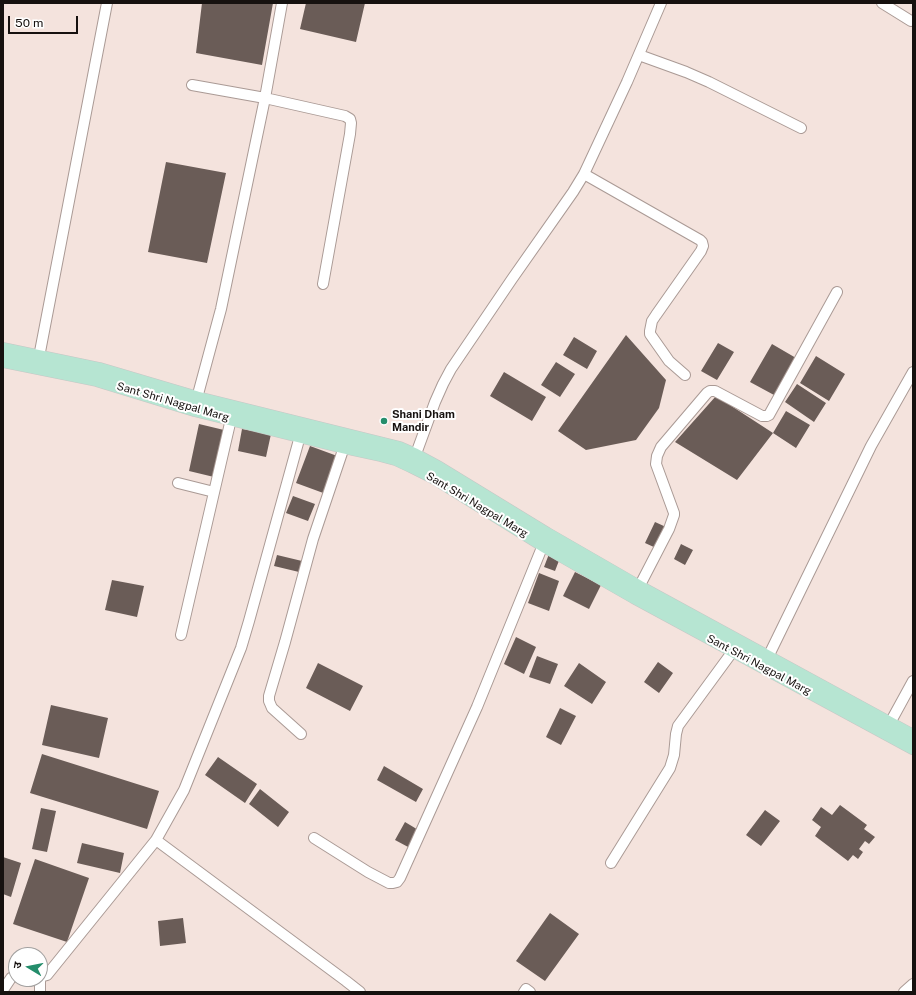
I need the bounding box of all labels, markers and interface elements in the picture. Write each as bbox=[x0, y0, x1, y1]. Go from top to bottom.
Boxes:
scale bar bbox=[10, 8, 80, 34]
text: 50 m bbox=[15, 16, 43, 30]
street label: Sant Shri Nagpal Marg bbox=[115, 380, 231, 424]
place label: Shani Dham Mandir bbox=[392, 408, 455, 434]
marker: Shani Dham Mandir bbox=[379, 416, 389, 426]
street label: Sant Shri Nagpal Marg bbox=[424, 469, 530, 541]
street label: Sant Shri Nagpal Marg bbox=[705, 632, 813, 698]
north arrow bbox=[8, 947, 48, 987]
text: उ bbox=[11, 961, 24, 969]

